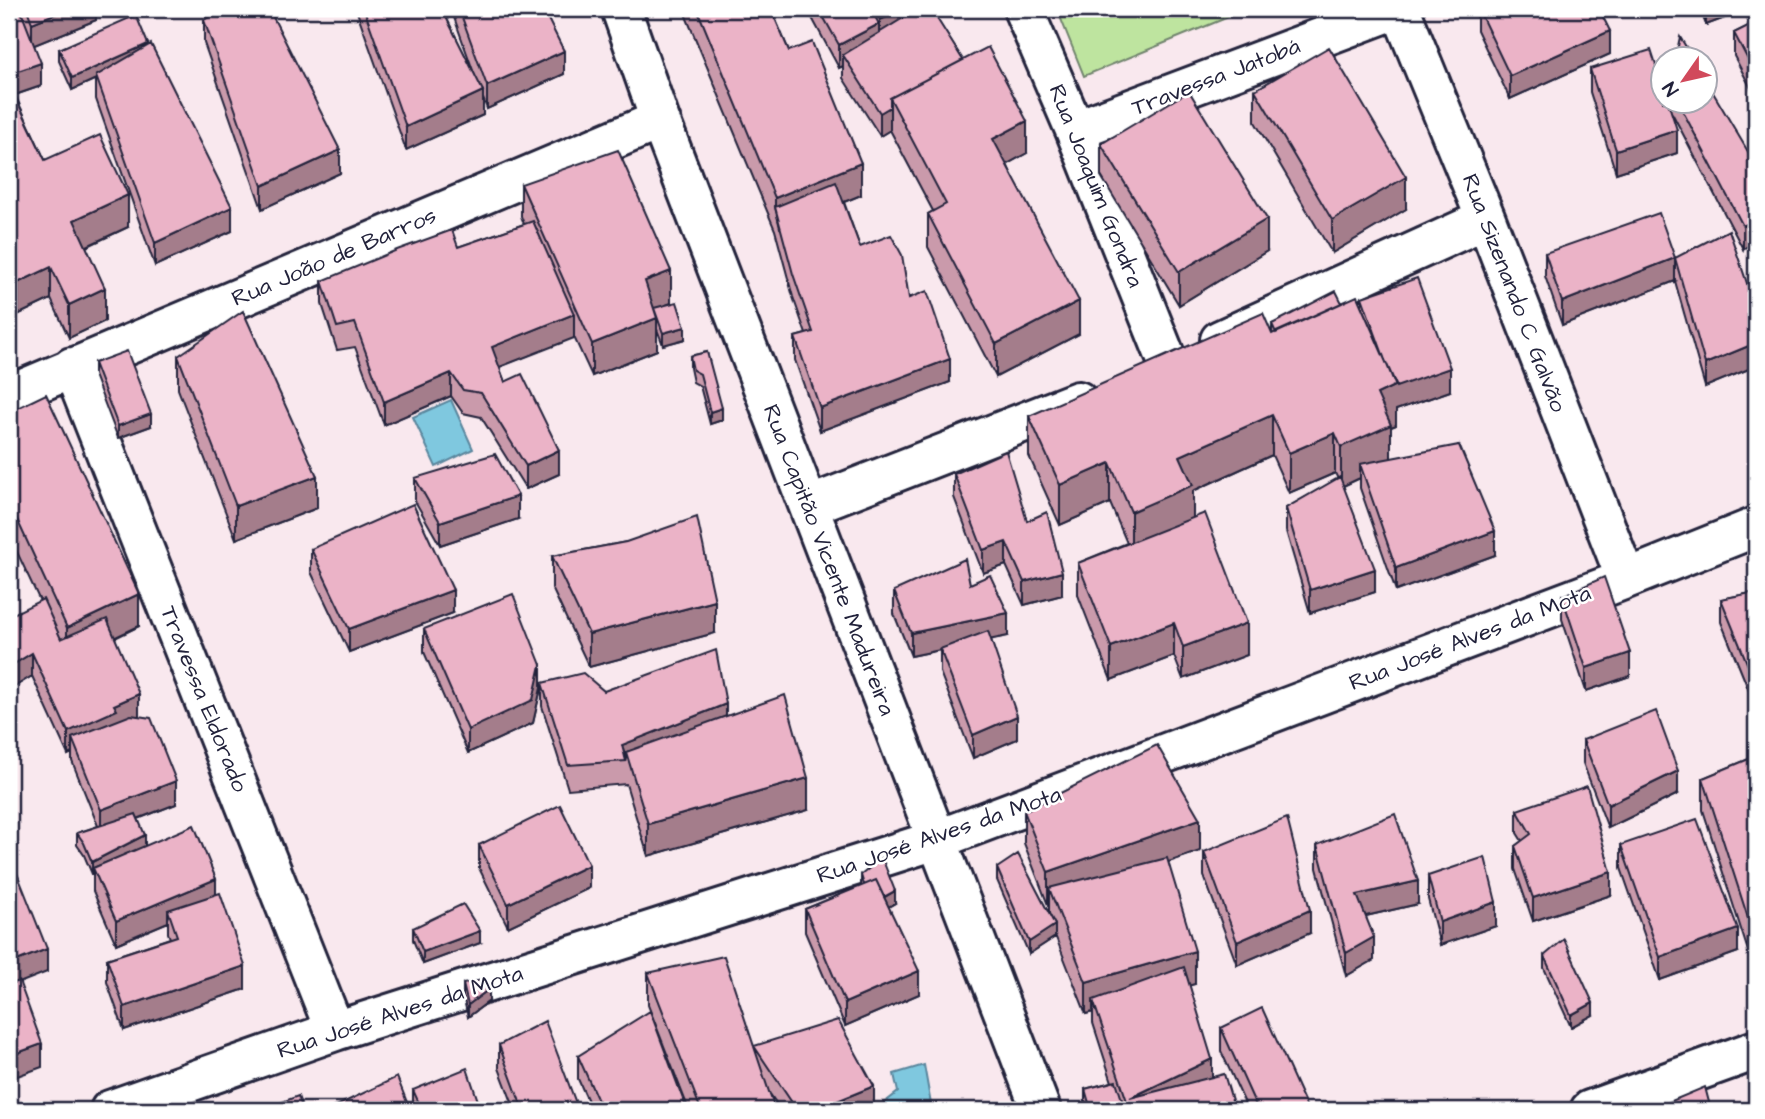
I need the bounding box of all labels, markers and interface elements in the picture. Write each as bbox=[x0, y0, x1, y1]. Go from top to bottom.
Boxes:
street label: Travessa Jatobá bbox=[1127, 30, 1305, 124]
north arrow bbox=[1650, 46, 1720, 116]
text: N bbox=[1657, 76, 1686, 101]
street label: Rua Joaquim Gondra bbox=[1041, 80, 1151, 293]
street label: Rua Sizenando C Galvão bbox=[1454, 169, 1574, 417]
street label: Rua João de Barros bbox=[227, 199, 441, 315]
street label: Rua Capitão Vicente Madureira bbox=[755, 400, 903, 720]
street label: Rua José Alves da Mota bbox=[1345, 577, 1596, 699]
street label: Travessa Eldorado bbox=[152, 601, 256, 797]
street label: Rua José Alves da Mota bbox=[813, 778, 1066, 892]
street label: Rua José Alves da Mota bbox=[273, 957, 527, 1067]

